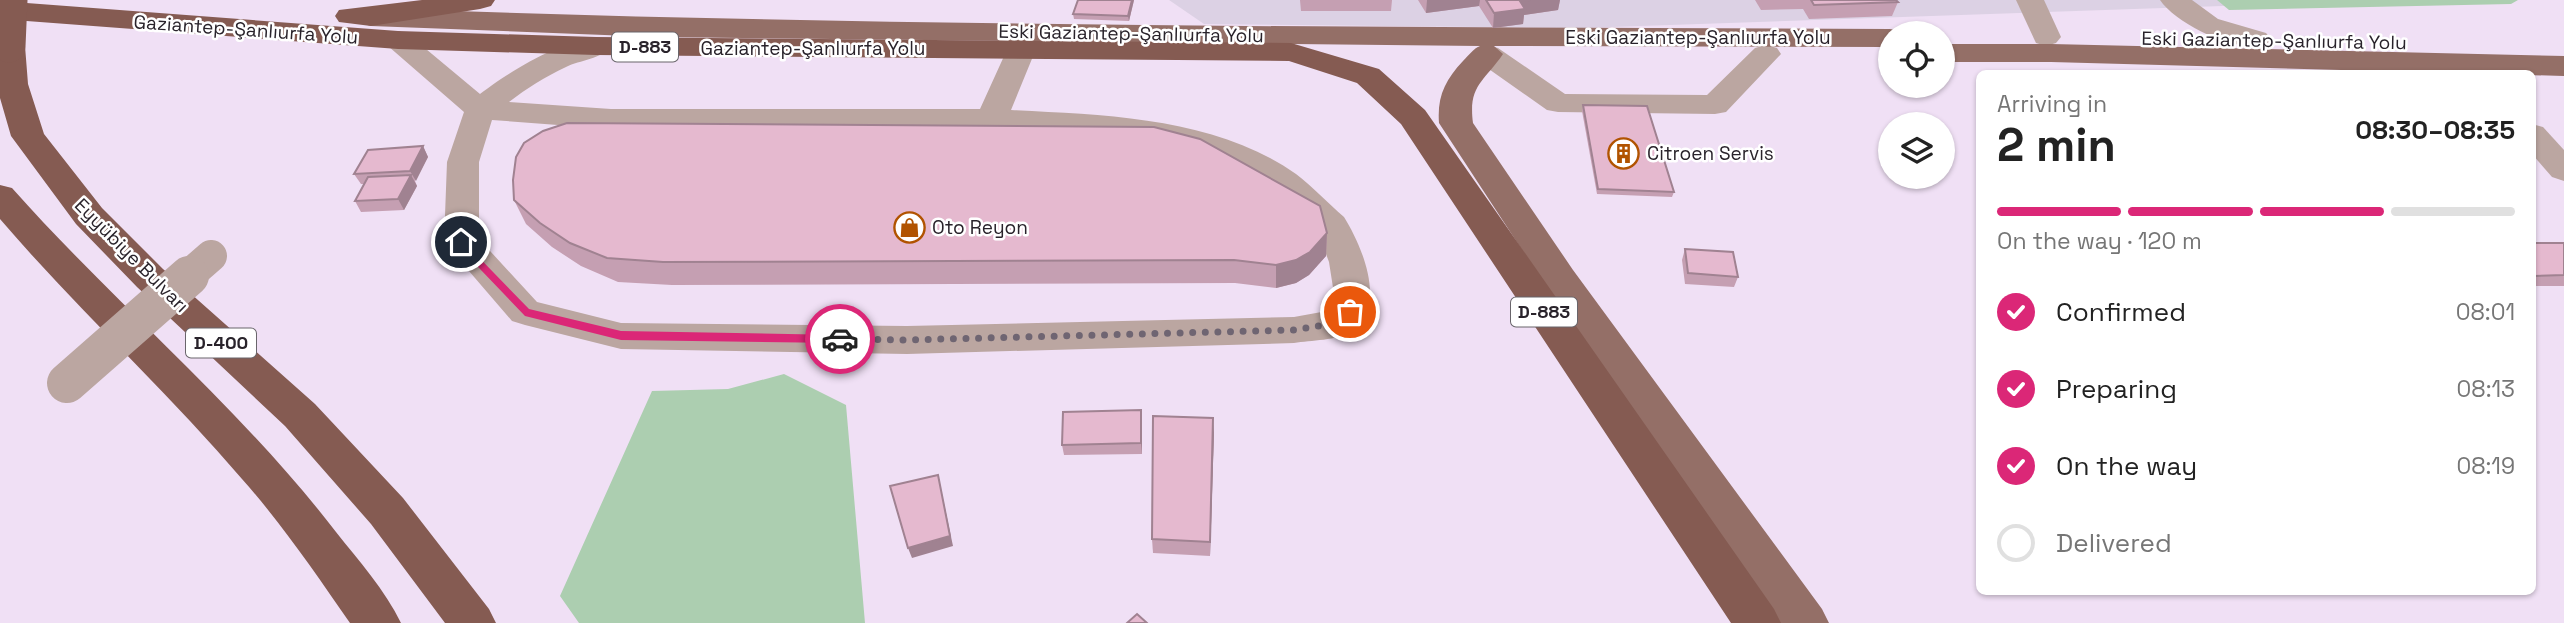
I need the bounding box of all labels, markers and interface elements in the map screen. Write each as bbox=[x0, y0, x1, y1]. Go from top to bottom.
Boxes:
street label: Gaziantep-Şanlıurfa Yolu bbox=[133, 9, 359, 50]
street label: Eski Gaziantep-Şanlıurfa Yolu bbox=[998, 19, 1264, 48]
map controls bbox=[1878, 21, 1955, 189]
button: locate bbox=[1878, 21, 1955, 98]
street label: Eski Gaziantep-Şanlıurfa Yolu bbox=[1565, 25, 1831, 50]
street label: Eski Gaziantep-Şanlıurfa Yolu bbox=[2141, 26, 2407, 55]
road number: D-883 bbox=[612, 32, 678, 62]
street label: Gaziantep-Şanlıurfa Yolu bbox=[701, 36, 925, 61]
text: Arriving in bbox=[1997, 89, 2107, 119]
button: layers bbox=[1878, 112, 1955, 189]
text: 08:30–08:35 bbox=[2355, 113, 2515, 147]
text: 2 min bbox=[1997, 116, 2116, 174]
building icon: Citroen Servis bbox=[1607, 136, 1641, 170]
place label: Citroen Servis bbox=[1647, 141, 1774, 166]
street label: Eyyübiye Bulvarı bbox=[69, 193, 194, 318]
shop icon: Oto Reyon bbox=[892, 210, 926, 244]
pin bbox=[431, 212, 491, 272]
place label: Oto Reyon bbox=[932, 215, 1028, 240]
icon: home bbox=[442, 223, 480, 261]
text: On the way · 120 m bbox=[1997, 226, 2202, 256]
pin bbox=[1320, 282, 1380, 342]
icon: bag bbox=[1331, 293, 1369, 331]
icon: check bbox=[1997, 293, 2035, 331]
text: Confirmed bbox=[2056, 295, 2186, 329]
text: 08:01 bbox=[2456, 297, 2515, 327]
road number: D-883 bbox=[1511, 298, 1577, 326]
courier bbox=[805, 304, 875, 374]
icon: car bbox=[821, 320, 859, 358]
road number: D-400 bbox=[186, 328, 256, 358]
icon: check bbox=[1997, 370, 2035, 408]
text: Preparing bbox=[2056, 372, 2177, 406]
text: 08:13 bbox=[2457, 374, 2515, 404]
icon: check bbox=[1997, 447, 2035, 485]
text: On the way bbox=[2056, 449, 2197, 483]
text: 08:19 bbox=[2456, 451, 2515, 481]
text: Delivered bbox=[2056, 526, 2172, 560]

